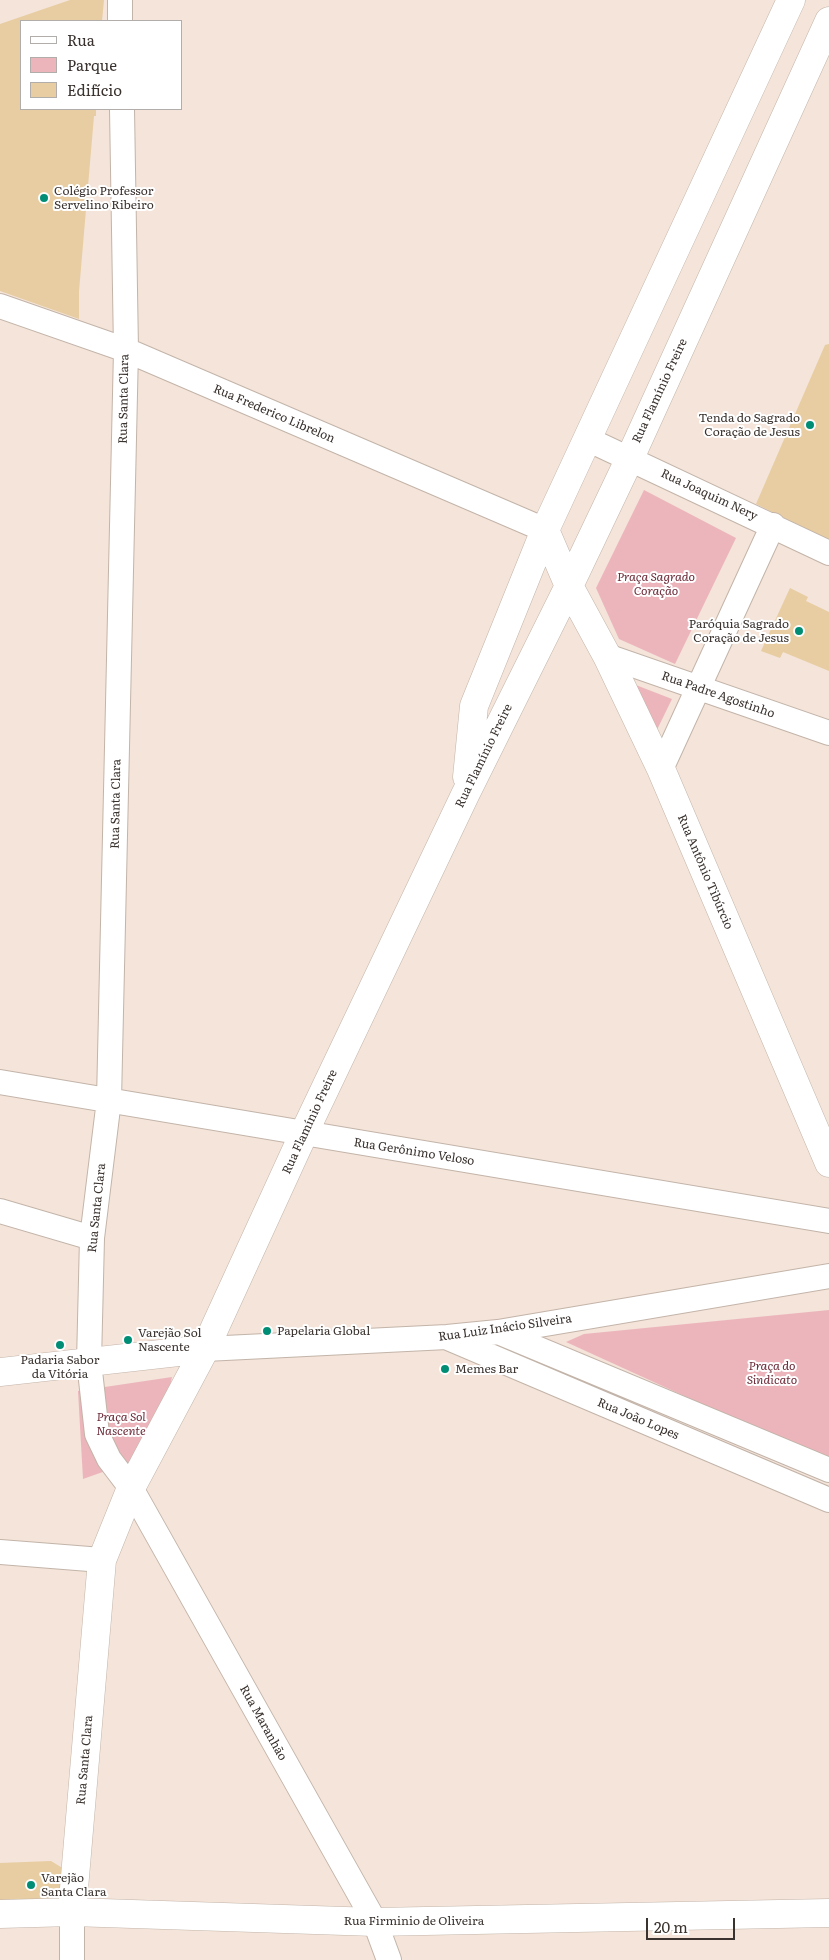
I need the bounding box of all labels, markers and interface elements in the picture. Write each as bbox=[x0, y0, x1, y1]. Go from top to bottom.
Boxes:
legend bbox=[20, 20, 182, 110]
text: Rua bbox=[67, 28, 95, 51]
text: Parque bbox=[67, 53, 117, 76]
text: Edifício bbox=[67, 78, 122, 101]
place label: Colégio Professor Servelino Ribeiro bbox=[54, 184, 154, 212]
marker: Colégio Professor Servelino Ribeiro bbox=[38, 192, 50, 204]
street label: Rua Flamínio Freire bbox=[629, 336, 691, 446]
street label: Rua Santa Clara bbox=[116, 354, 132, 444]
street label: Rua Frederico Librelon bbox=[211, 382, 337, 446]
place label: Tenda do Sagrado Coração de Jesus bbox=[699, 411, 800, 439]
marker: Tenda do Sagrado Coração de Jesus bbox=[804, 419, 816, 431]
street label: Rua Joaquim Nery bbox=[658, 466, 760, 524]
park label: Praça Sagrado Coração bbox=[617, 570, 695, 598]
place label: Paróquia Sagrado Coração de Jesus bbox=[689, 617, 789, 645]
marker: Paróquia Sagrado Coração de Jesus bbox=[793, 625, 805, 637]
street label: Rua Padre Agostinho bbox=[659, 669, 777, 721]
street label: Rua Flamínio Freire bbox=[453, 702, 515, 810]
street label: Rua Santa Clara bbox=[108, 759, 124, 849]
street label: Rua Antônio Tibúrcio bbox=[674, 812, 736, 932]
street label: Rua Flamínio Freire bbox=[279, 1067, 341, 1177]
street label: Rua Gerônimo Veloso bbox=[353, 1135, 475, 1169]
street label: Rua Santa Clara bbox=[85, 1162, 109, 1254]
street label: Rua Luiz Inácio Silveira bbox=[437, 1312, 573, 1344]
place label: Papelaria Global bbox=[277, 1324, 370, 1338]
marker: Papelaria Global bbox=[261, 1325, 273, 1337]
place label: Varejão Sol Nascente bbox=[138, 1326, 202, 1354]
marker: Varejão Sol Nascente bbox=[122, 1334, 134, 1346]
marker: Padaria Sabor da Vitória bbox=[54, 1339, 66, 1351]
place label: Padaria Sabor da Vitória bbox=[21, 1353, 99, 1381]
park label: Praça do Sindicato bbox=[747, 1359, 797, 1387]
place label: Memes Bar bbox=[455, 1362, 518, 1376]
marker: Memes Bar bbox=[439, 1363, 451, 1375]
street label: Rua João Lopes bbox=[595, 1395, 681, 1443]
park label: Praça Sol Nascente bbox=[96, 1410, 146, 1438]
street label: Rua Maranhão bbox=[236, 1683, 290, 1763]
street label: Rua Santa Clara bbox=[74, 1715, 96, 1805]
place label: Varejão Santa Clara bbox=[41, 1871, 106, 1899]
marker: Varejão Santa Clara bbox=[25, 1879, 37, 1891]
scale bar bbox=[649, 1908, 738, 1940]
street label: Rua Firminio de Oliveira bbox=[344, 1914, 484, 1928]
text: 20 m bbox=[654, 1915, 688, 1938]

